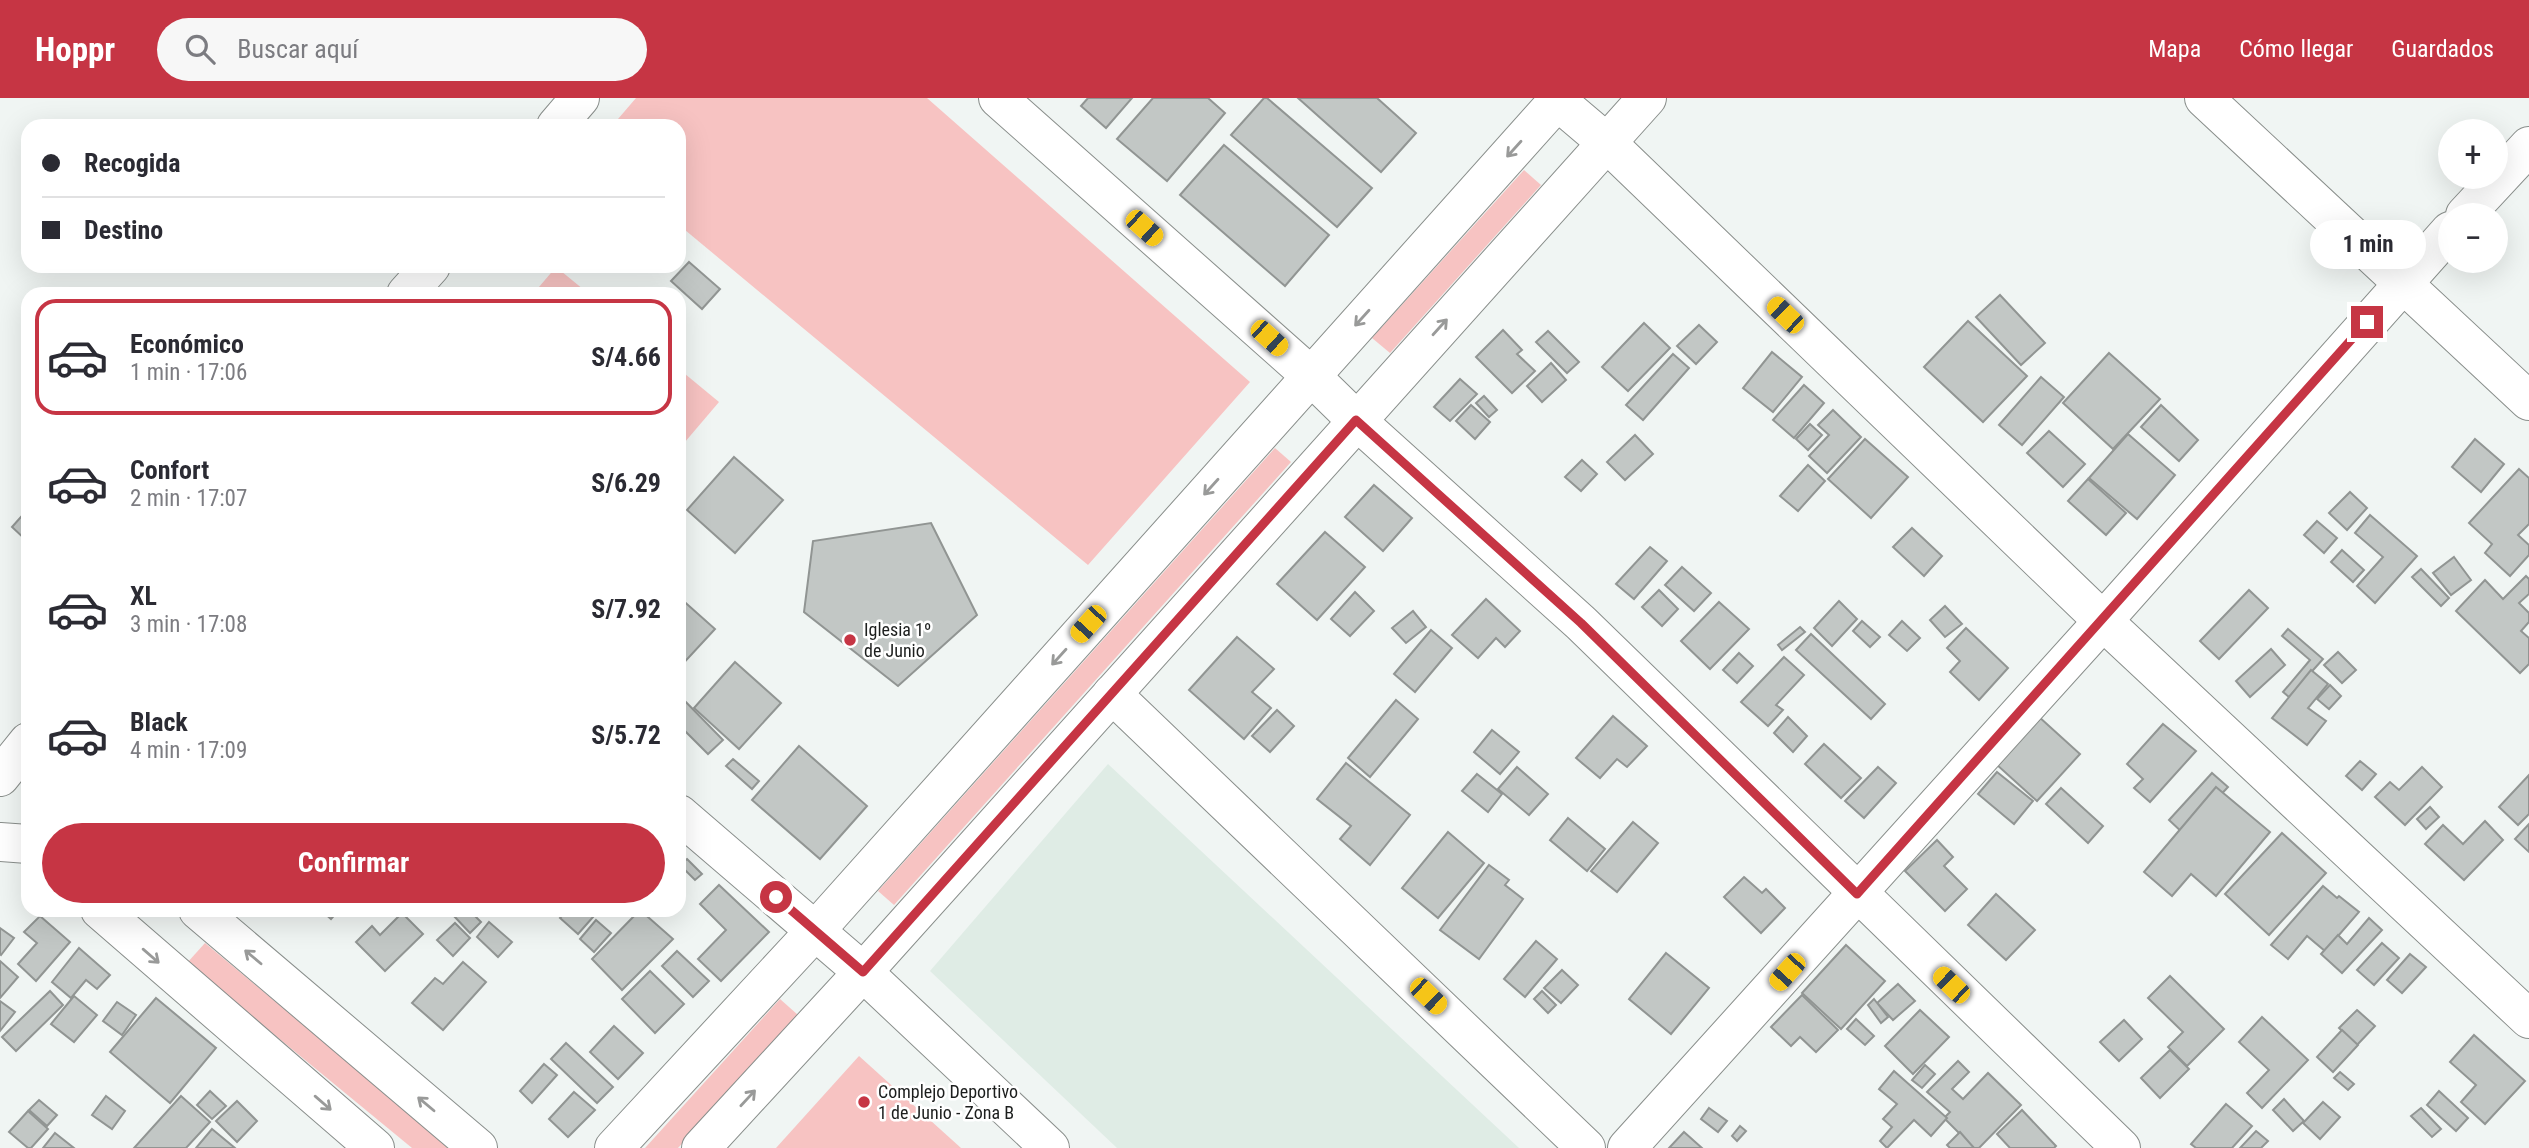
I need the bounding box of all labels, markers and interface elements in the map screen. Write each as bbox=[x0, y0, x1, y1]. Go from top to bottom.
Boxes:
search box bbox=[157, 18, 647, 81]
text: Hoppr bbox=[35, 30, 115, 69]
icon: search bbox=[181, 30, 219, 68]
text: Buscar aquí bbox=[237, 34, 358, 64]
text: Mapa bbox=[2148, 35, 2201, 63]
text: Cómo llegar bbox=[2239, 35, 2353, 63]
text: Guardados bbox=[2391, 35, 2494, 63]
map controls bbox=[2438, 119, 2508, 273]
button: + bbox=[2438, 119, 2508, 189]
one-way arrow bbox=[1506, 140, 1523, 157]
text: Recogida bbox=[84, 148, 181, 178]
button: − bbox=[2438, 203, 2508, 273]
car bbox=[1122, 206, 1167, 250]
text: Destino bbox=[84, 215, 163, 245]
callout: 1 min bbox=[2309, 220, 2425, 270]
text: 1 min bbox=[2342, 231, 2394, 258]
car bbox=[1763, 293, 1808, 337]
route end bbox=[2351, 306, 2383, 338]
one-way arrow bbox=[1354, 309, 1370, 327]
car bbox=[1247, 316, 1292, 360]
one-way arrow bbox=[1432, 319, 1449, 336]
icon: car bbox=[46, 326, 109, 389]
text: Económico bbox=[130, 329, 244, 359]
text: S/4.66 bbox=[591, 342, 661, 372]
text: 1 min · 17:06 bbox=[130, 359, 247, 386]
icon: car bbox=[46, 452, 109, 515]
text: Confort bbox=[130, 455, 209, 485]
text: S/6.29 bbox=[591, 468, 661, 498]
one-way arrow bbox=[1202, 478, 1219, 495]
text: 2 min · 17:07 bbox=[130, 485, 247, 512]
icon: car bbox=[46, 578, 109, 641]
text: XL bbox=[130, 581, 157, 611]
text: S/7.92 bbox=[591, 594, 661, 624]
car bbox=[1067, 601, 1110, 647]
text: 3 min · 17:08 bbox=[130, 611, 247, 638]
place label: Iglesia 1º de Junio bbox=[864, 619, 931, 661]
marker: Iglesia 1º de Junio bbox=[842, 632, 858, 648]
one-way arrow bbox=[1051, 648, 1067, 666]
icon: car bbox=[46, 704, 109, 767]
text: Black bbox=[130, 707, 188, 737]
text: S/5.72 bbox=[591, 720, 661, 750]
text: 4 min · 17:09 bbox=[130, 737, 247, 764]
button: Confirmar bbox=[42, 823, 665, 903]
route start bbox=[760, 881, 792, 913]
one-way arrow bbox=[141, 948, 159, 963]
one-way arrow bbox=[244, 949, 262, 965]
car bbox=[1766, 949, 1809, 995]
car bbox=[1929, 963, 1974, 1007]
car bbox=[1406, 974, 1451, 1018]
place label: Complejo Deportivo 1 de Junio - Zona B bbox=[878, 1081, 1018, 1123]
one-way arrow bbox=[739, 1090, 756, 1107]
marker: Complejo Deportivo 1 de Junio - Zona B bbox=[856, 1094, 872, 1110]
one-way arrow bbox=[314, 1096, 332, 1111]
one-way arrow bbox=[417, 1096, 435, 1112]

